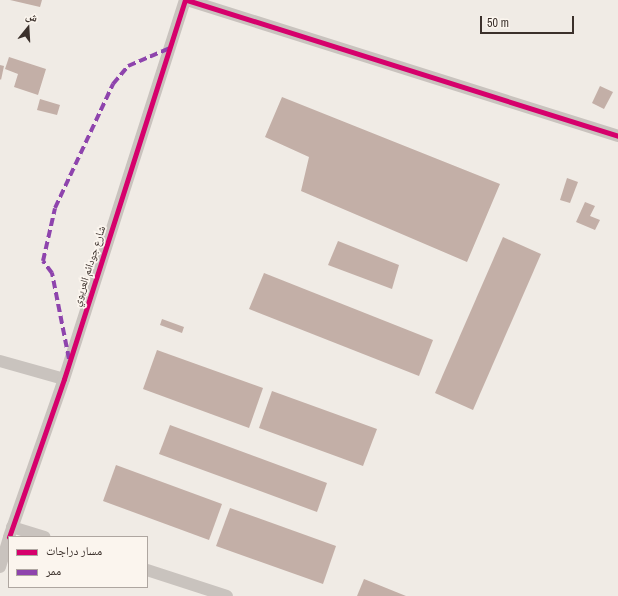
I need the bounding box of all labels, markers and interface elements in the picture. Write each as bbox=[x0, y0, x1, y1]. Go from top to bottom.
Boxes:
north arrow bbox=[8, 8, 48, 48]
text: ش bbox=[24, 8, 39, 25]
scale bar bbox=[482, 8, 576, 34]
text: 50 m bbox=[487, 15, 509, 31]
street label: شارع جودائم العريوي bbox=[70, 224, 108, 308]
legend bbox=[8, 536, 148, 588]
text: مسار دراجات bbox=[46, 543, 102, 559]
text: ممر bbox=[46, 563, 61, 579]

